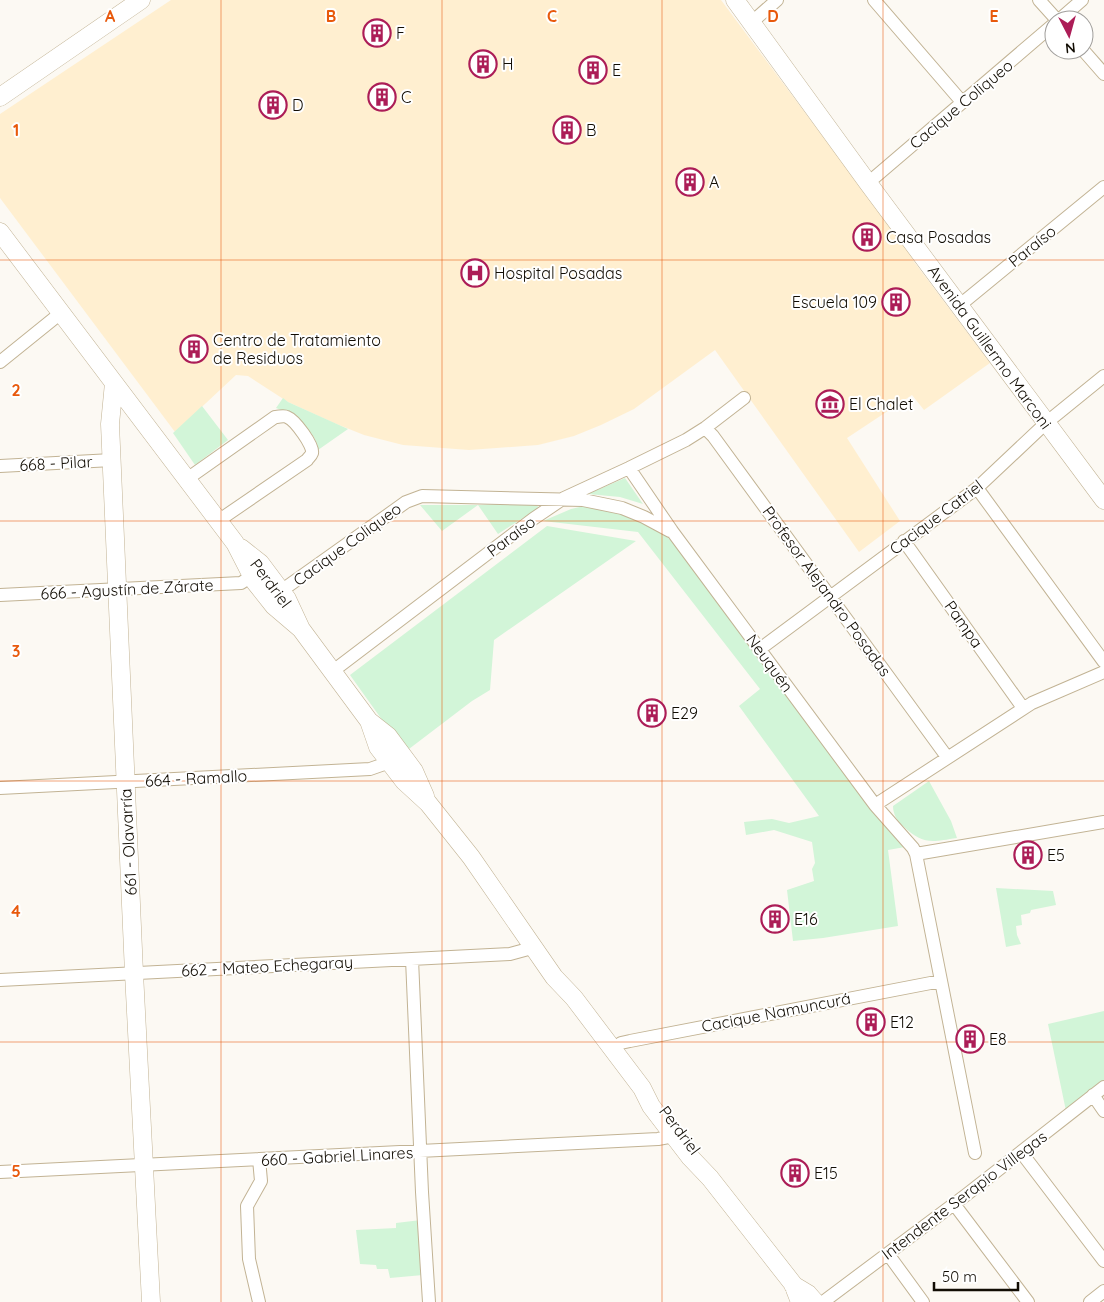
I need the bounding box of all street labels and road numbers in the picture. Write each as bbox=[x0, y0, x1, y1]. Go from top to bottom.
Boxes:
street label: Cacique Coliqueo bbox=[905, 55, 1017, 153]
street label: Paraíso bbox=[1004, 221, 1060, 271]
street label: Avenida Guillermo Marconi bbox=[924, 261, 1056, 433]
street label: 668 - Pilar bbox=[19, 451, 93, 475]
street label: Cacique Catriel bbox=[885, 475, 987, 559]
street label: Cacique Coliqueo bbox=[289, 498, 405, 590]
street label: Profesor Alejandro Posadas bbox=[758, 502, 896, 680]
street label: Paraíso bbox=[483, 511, 539, 561]
street label: Perdriel bbox=[246, 555, 296, 611]
street label: 666 - Agustín de Zárate bbox=[40, 574, 214, 604]
street label: Pampa bbox=[941, 596, 987, 652]
street label: Neuquén bbox=[742, 630, 798, 696]
street label: 664 - Ramallo bbox=[144, 765, 248, 791]
street label: 661 - Olavarría bbox=[115, 788, 141, 896]
street label: 662 - Mateo Echegaray bbox=[181, 952, 353, 980]
street label: Cacique Namuncurá bbox=[700, 988, 852, 1036]
street label: Perdriel bbox=[655, 1102, 705, 1158]
street label: Intendente Serapio Villegas bbox=[877, 1126, 1051, 1264]
street label: 660 - Gabriel Linares bbox=[260, 1142, 414, 1170]

